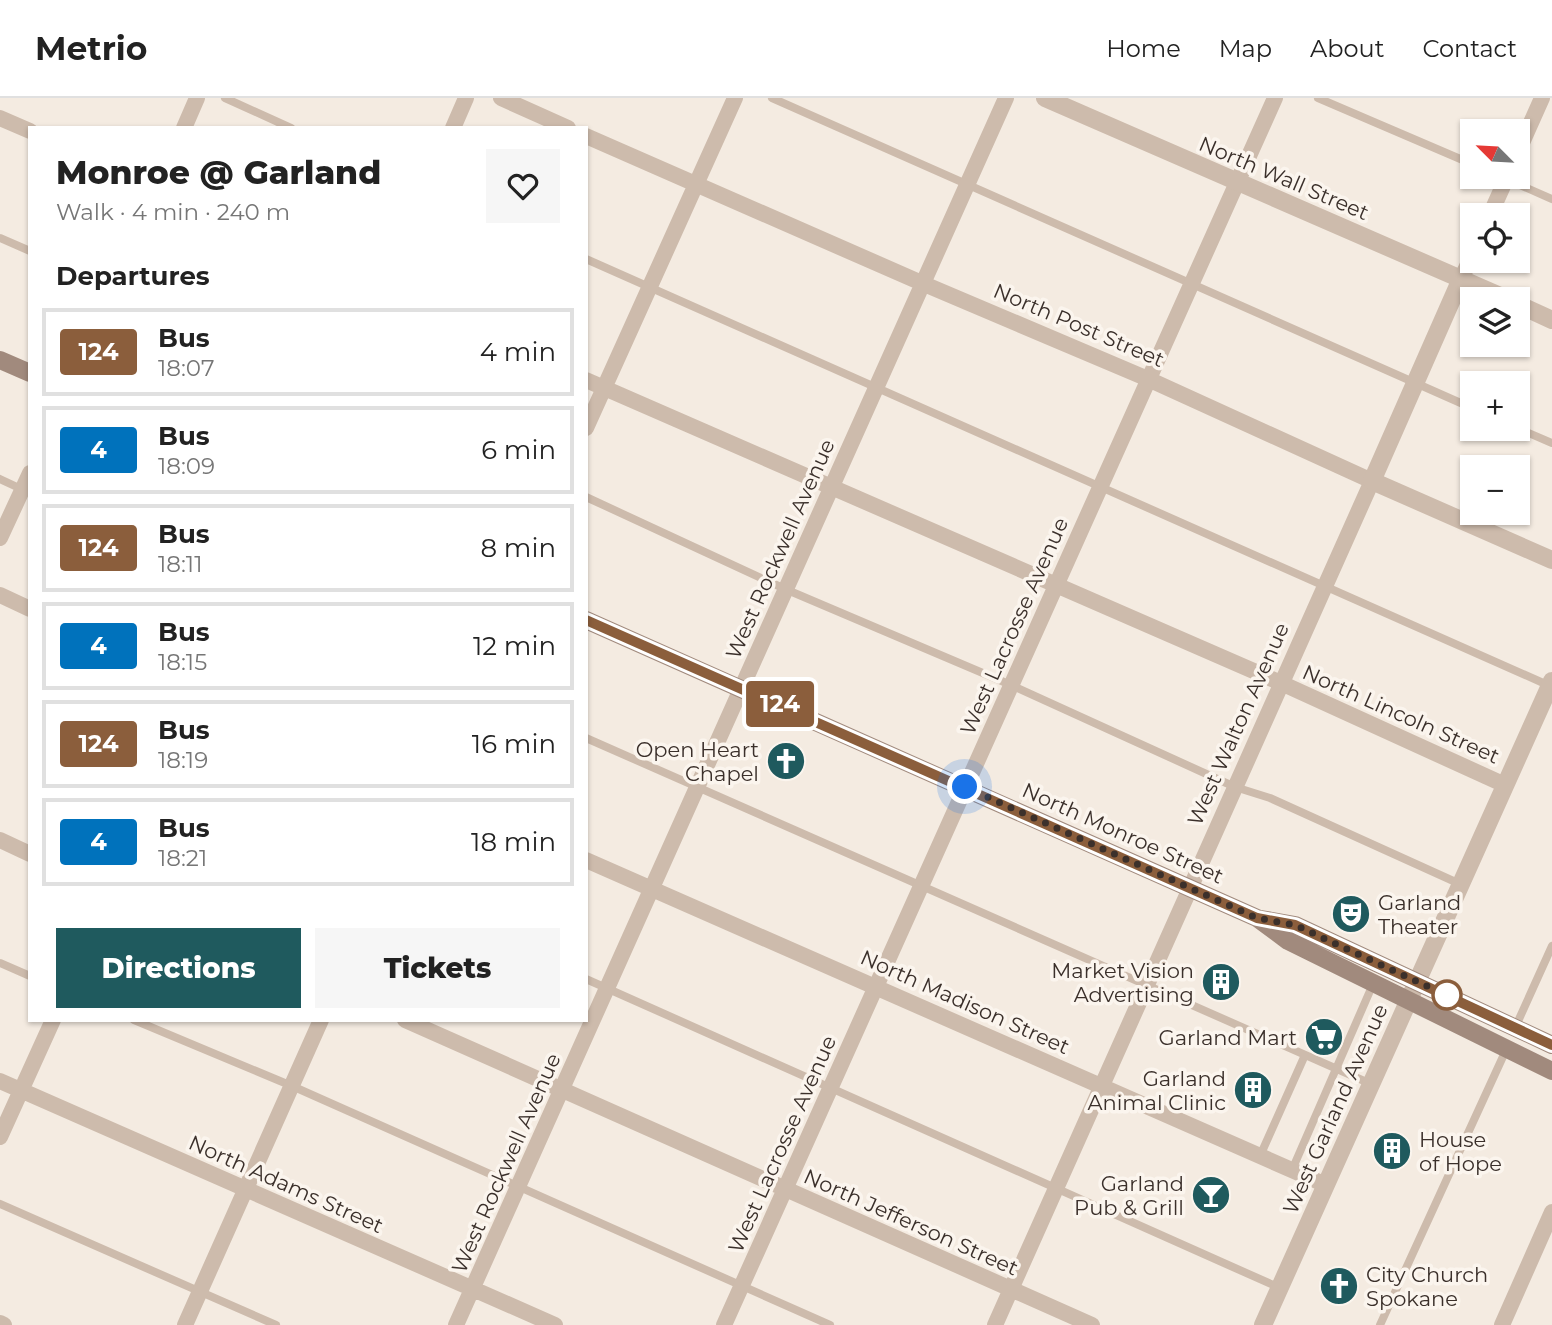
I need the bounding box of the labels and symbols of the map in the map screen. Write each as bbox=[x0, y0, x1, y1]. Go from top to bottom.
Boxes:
north arrow bbox=[1460, 119, 1530, 189]
street label: North Wall Street bbox=[1195, 131, 1373, 225]
street label: North Post Street bbox=[990, 278, 1168, 372]
street label: West Rockwell Avenue bbox=[720, 435, 840, 663]
street label: West Lacrosse Avenue bbox=[955, 514, 1073, 738]
street label: West Walton Avenue bbox=[1182, 619, 1294, 829]
street label: North Lincoln Street bbox=[1299, 659, 1503, 769]
line badge: 124 bbox=[740, 681, 820, 727]
place label: Open Heart Chapel bbox=[636, 737, 759, 786]
church icon: Open Heart Chapel bbox=[765, 740, 807, 782]
your location bbox=[947, 769, 982, 804]
street label: North Monroe Street bbox=[1019, 777, 1227, 889]
place label: Garland Theater bbox=[1378, 890, 1461, 939]
theatre icon: Garland Theater bbox=[1330, 893, 1372, 935]
street label: North Madison Street bbox=[857, 945, 1073, 1059]
place label: Market Vision Advertising bbox=[1051, 958, 1194, 1007]
building icon: Market Vision Advertising bbox=[1200, 961, 1242, 1003]
unlabelled marker bbox=[1432, 980, 1462, 1010]
street label: West Garland Avenue bbox=[1277, 1000, 1393, 1218]
supermarket icon: Garland Mart bbox=[1303, 1016, 1345, 1058]
place label: Garland Mart bbox=[1158, 1025, 1297, 1050]
street label: West Lacrosse Avenue bbox=[723, 1032, 841, 1256]
street label: West Rockwell Avenue bbox=[446, 1049, 566, 1277]
place label: Garland Animal Clinic bbox=[1087, 1066, 1226, 1115]
building icon: Garland Animal Clinic bbox=[1232, 1069, 1274, 1111]
place label: House of Hope bbox=[1419, 1127, 1502, 1176]
street label: North Adams Street bbox=[185, 1130, 387, 1238]
building icon: House of Hope bbox=[1371, 1130, 1413, 1172]
street label: North Jefferson Street bbox=[800, 1163, 1022, 1281]
place label: Garland Pub & Grill bbox=[1074, 1171, 1184, 1220]
bar icon: Garland Pub & Grill bbox=[1190, 1174, 1232, 1216]
place label: City Church Spokane bbox=[1366, 1262, 1488, 1311]
church icon: City Church Spokane bbox=[1318, 1265, 1360, 1307]

